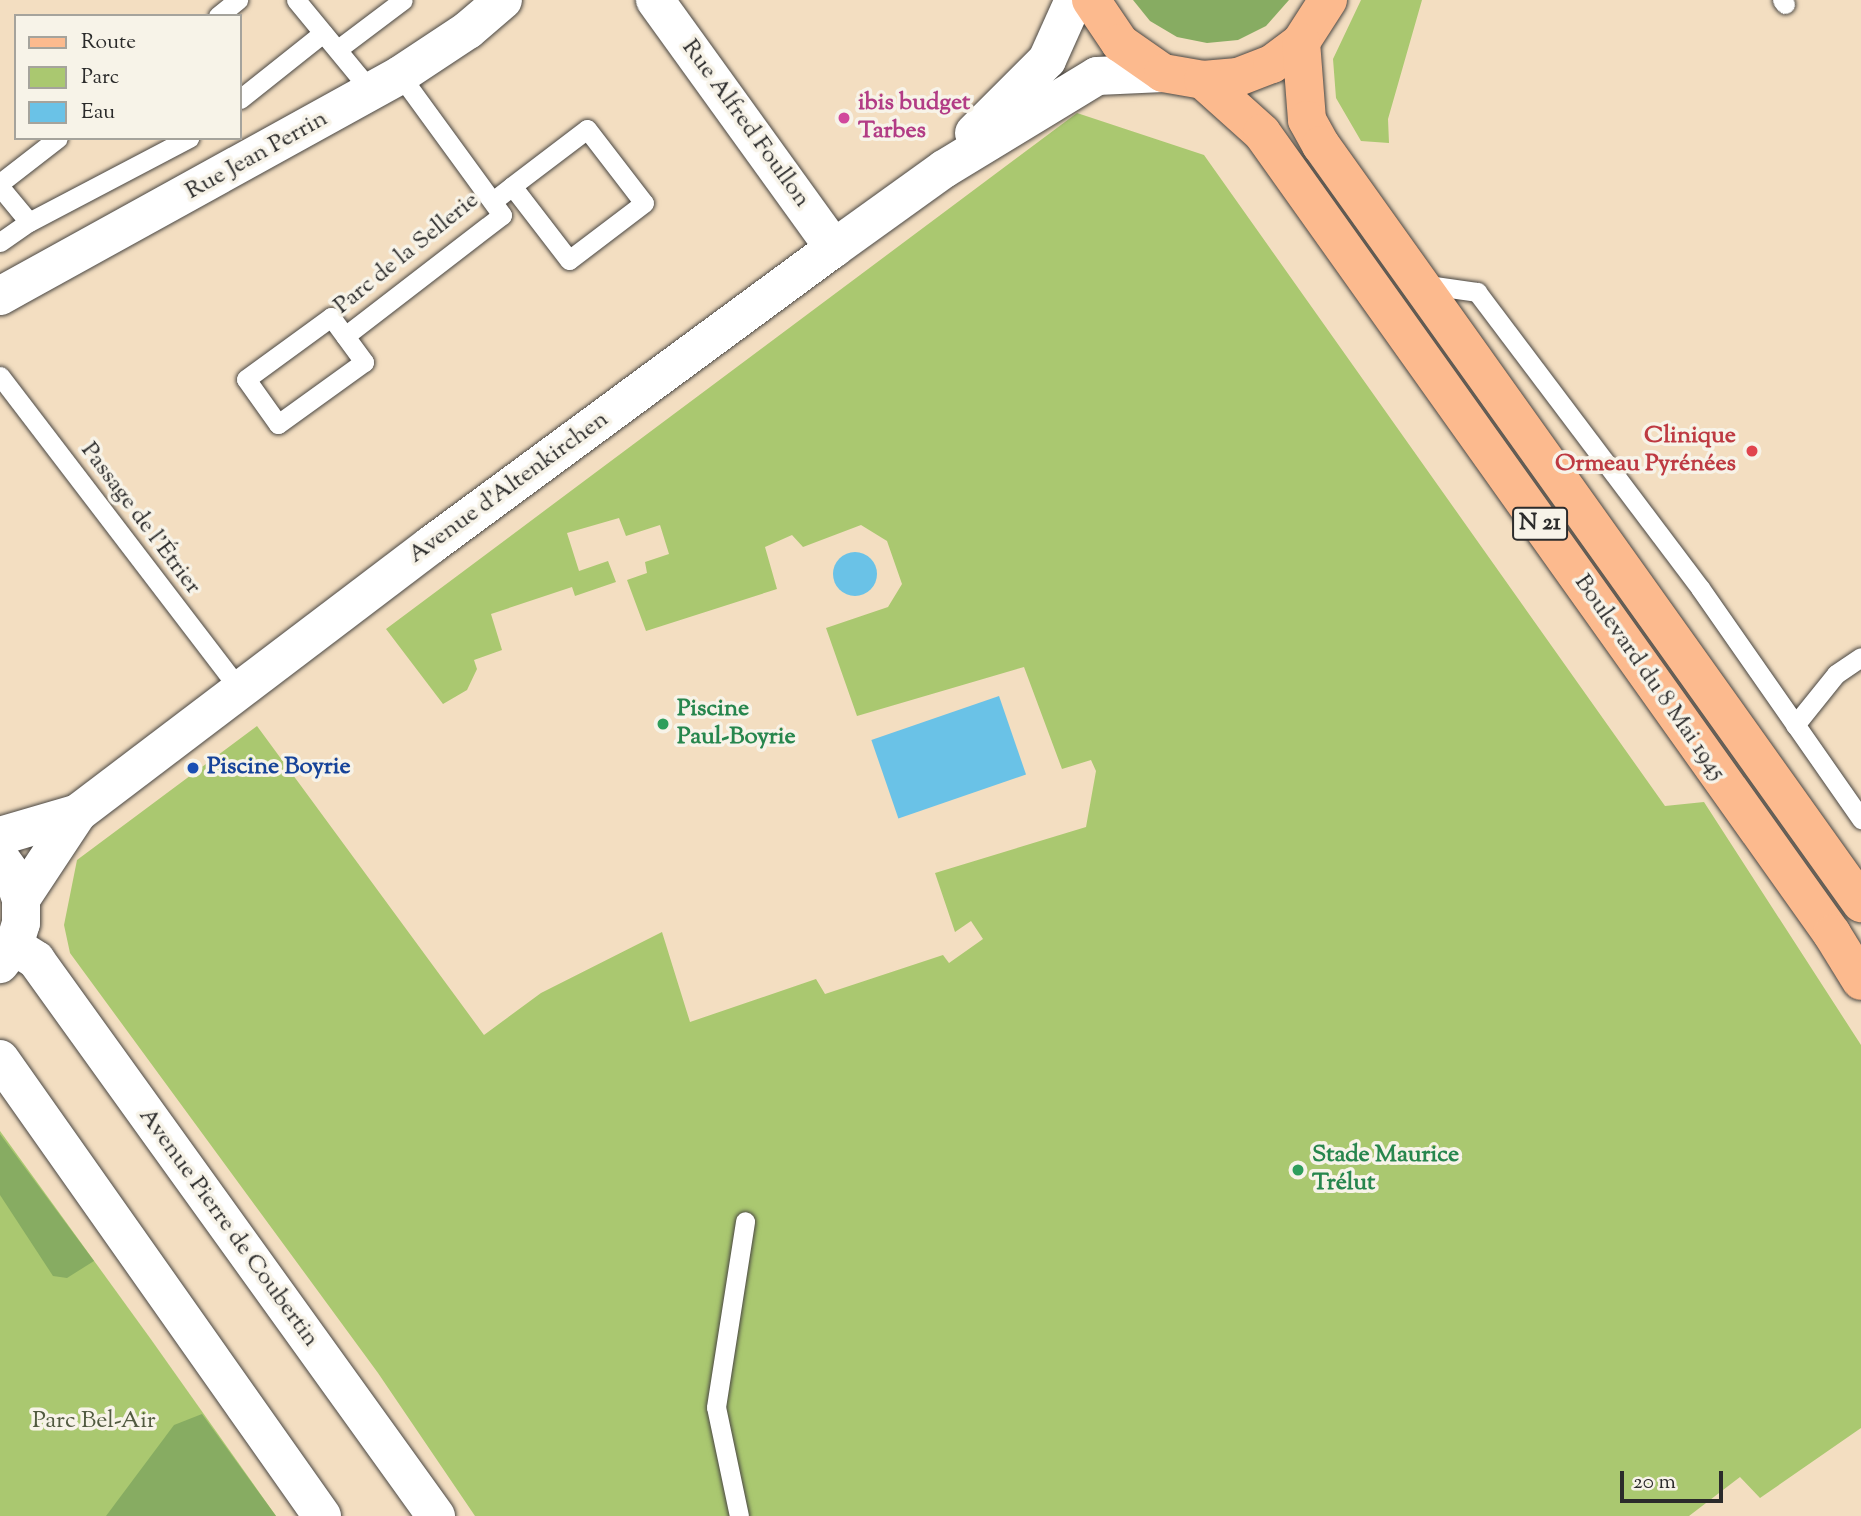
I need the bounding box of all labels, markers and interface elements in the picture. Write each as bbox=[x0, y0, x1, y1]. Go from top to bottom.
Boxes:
legend bbox=[14, 14, 242, 140]
text: Route bbox=[81, 28, 136, 58]
street label: Rue Alfred Foullon bbox=[674, 35, 816, 213]
text: Parc bbox=[81, 63, 119, 93]
place label: ibis budget Tarbes bbox=[858, 90, 970, 146]
text: Eau bbox=[81, 98, 115, 128]
street label: Rue Jean Perrin bbox=[181, 105, 333, 207]
marker: ibis budget Tarbes bbox=[836, 110, 852, 126]
street label: Parc de la Sellerie bbox=[329, 187, 485, 321]
street label: Avenue d'Altenkirchen bbox=[403, 406, 615, 570]
place label: Clinique Ormeau Pyrénées bbox=[1555, 423, 1736, 479]
street label: Passage de l'Étrier bbox=[74, 437, 206, 601]
marker: Clinique Ormeau Pyrénées bbox=[1742, 441, 1762, 461]
road number: N 21 bbox=[1512, 504, 1568, 544]
street label: Boulevard du 8 Mai 1945 bbox=[1567, 570, 1731, 786]
place label: Piscine Paul-Boyrie bbox=[677, 696, 796, 752]
marker: Piscine Paul-Boyrie bbox=[655, 716, 671, 732]
place label: Piscine Boyrie bbox=[207, 754, 351, 782]
marker: Piscine Boyrie bbox=[185, 760, 201, 776]
street label: Avenue Pierre de Coubertin bbox=[132, 1103, 324, 1353]
place label: Stade Maurice Trélut bbox=[1312, 1142, 1459, 1198]
marker: Stade Maurice Trélut bbox=[1290, 1162, 1306, 1178]
park label: Parc Bel-Air bbox=[32, 1408, 156, 1436]
scale bar bbox=[1623, 1456, 1726, 1500]
text: 20 m bbox=[1633, 1468, 1676, 1498]

